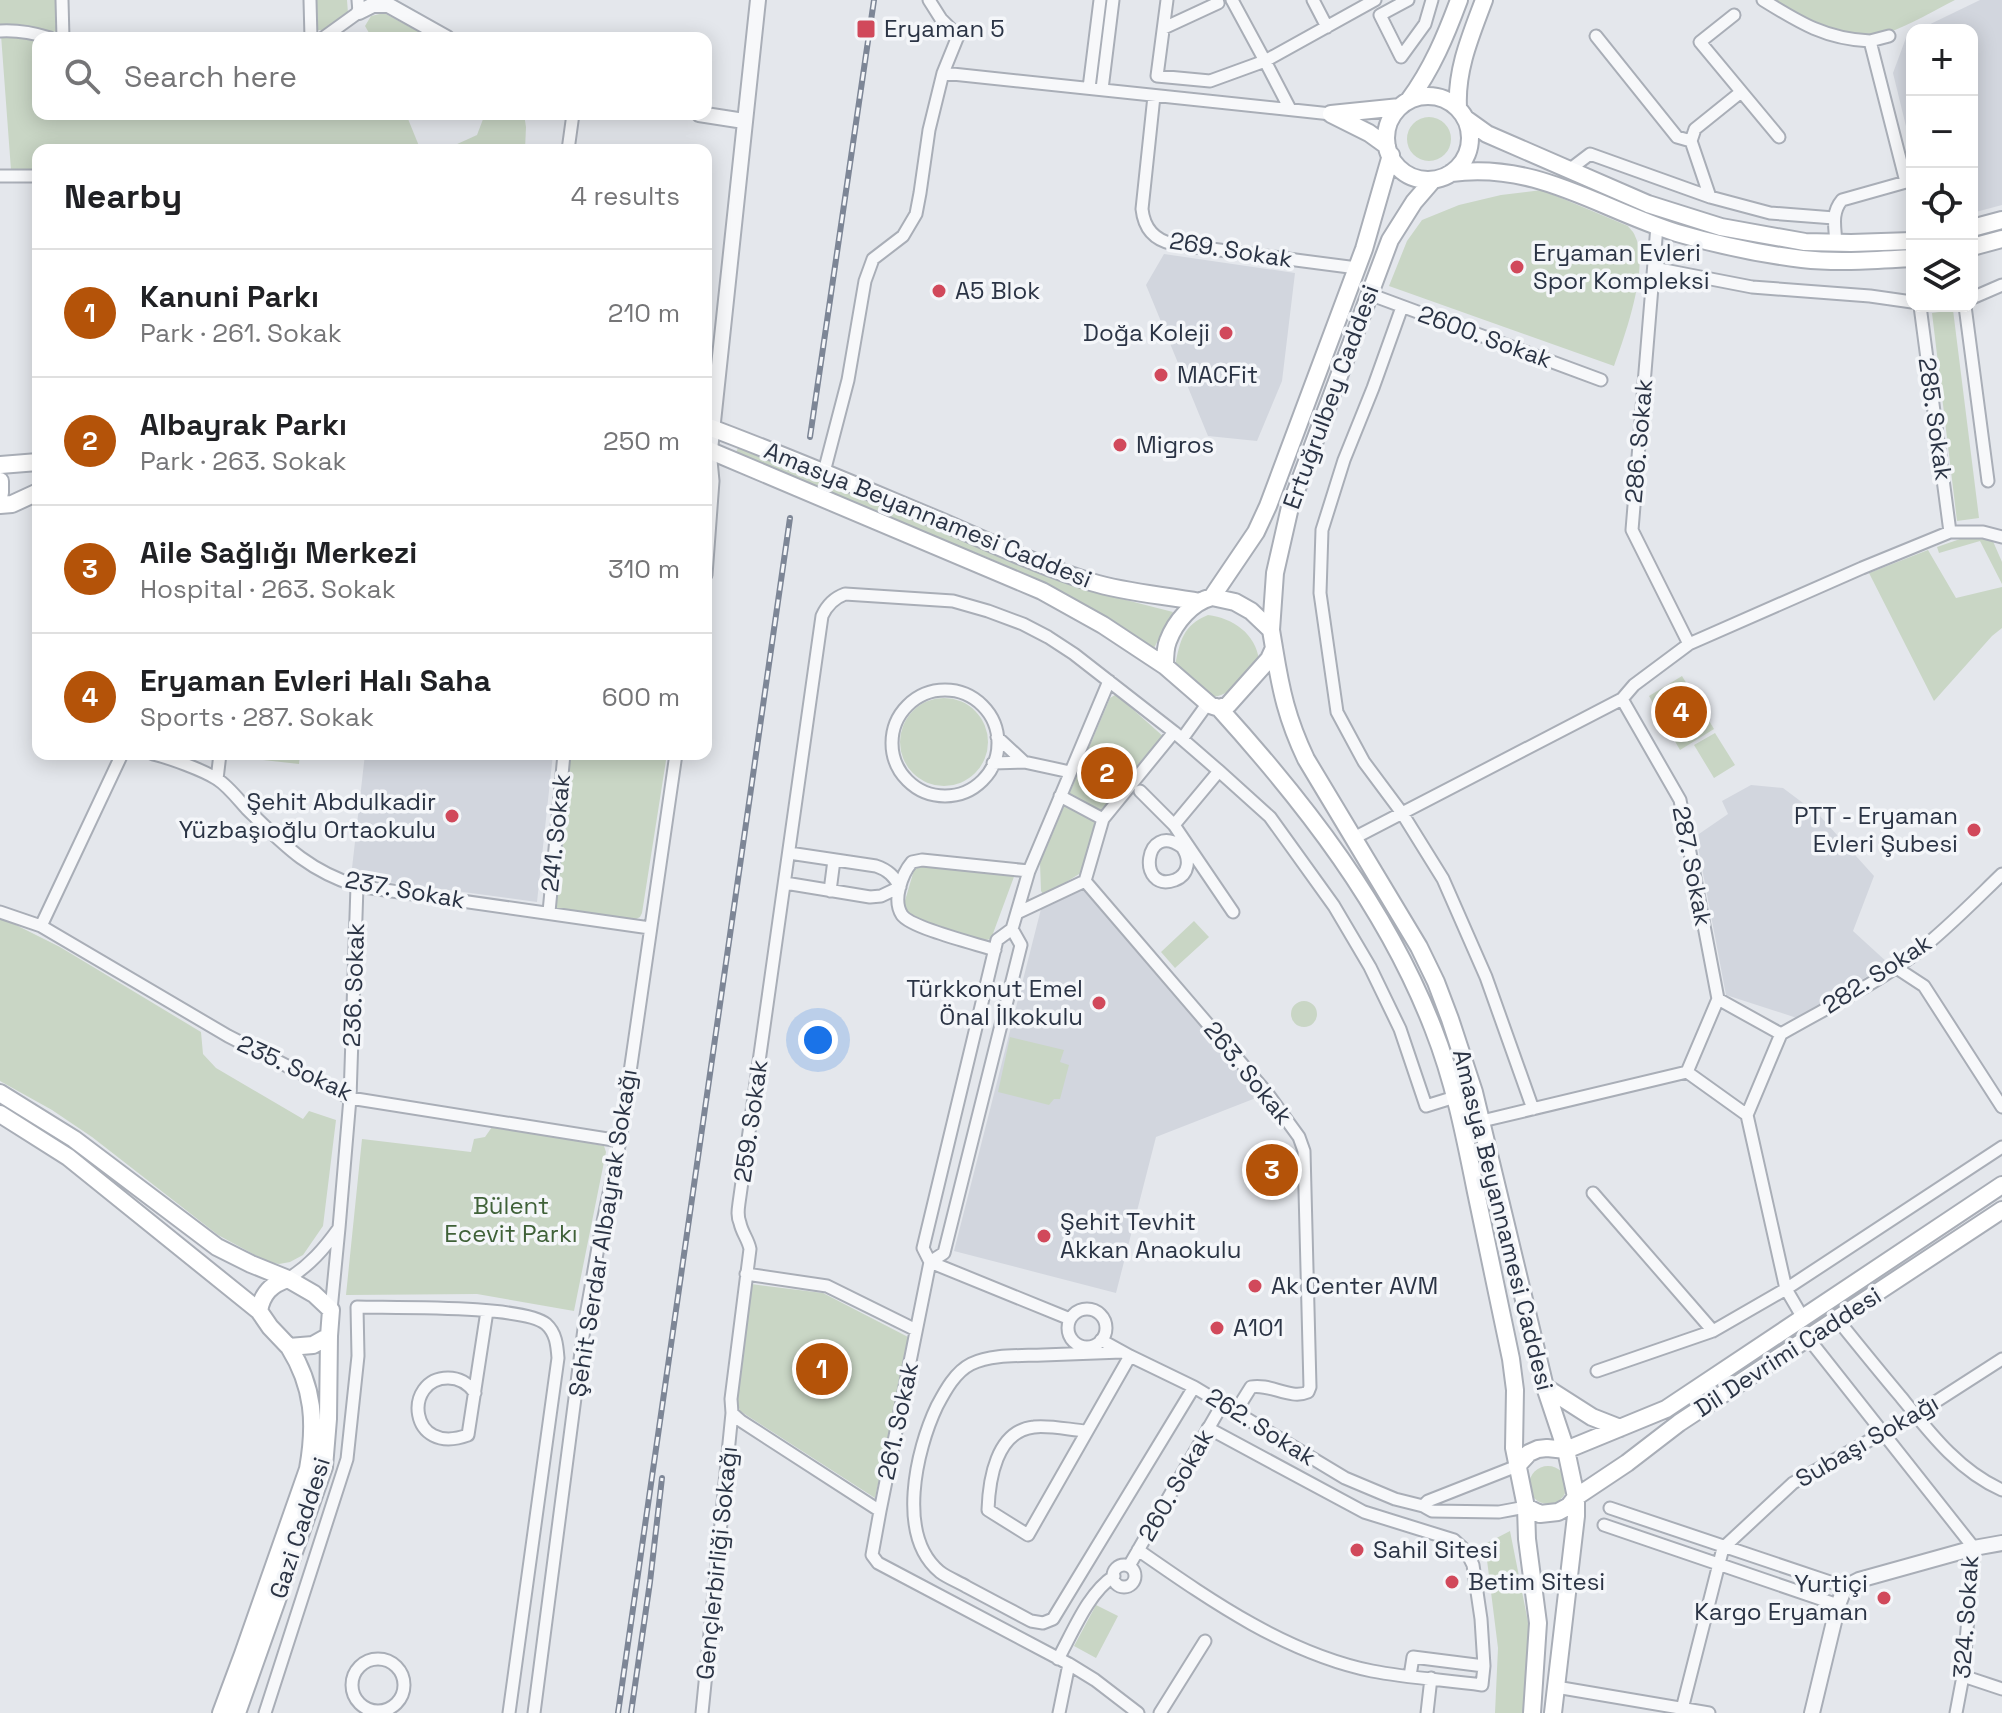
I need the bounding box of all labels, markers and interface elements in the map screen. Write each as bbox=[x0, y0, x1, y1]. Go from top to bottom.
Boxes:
place label: Eryaman 5 bbox=[884, 13, 1005, 44]
marker: Eryaman 5 bbox=[855, 18, 877, 40]
map controls bbox=[1906, 24, 1978, 312]
button: + bbox=[1906, 24, 1978, 96]
search box bbox=[32, 32, 712, 120]
icon: search bbox=[60, 54, 104, 98]
text: Search here bbox=[124, 57, 297, 96]
button: − bbox=[1906, 96, 1978, 168]
button: locate bbox=[1906, 168, 1978, 240]
text: Nearby bbox=[64, 175, 182, 218]
text: 4 results bbox=[571, 179, 680, 213]
street label: 269. Sokak bbox=[1167, 224, 1295, 275]
place label: Eryaman Evleri Spor Kompleksi bbox=[1533, 237, 1710, 296]
button: layers bbox=[1906, 240, 1978, 312]
marker: Eryaman Evleri Spor Kompleksi bbox=[1508, 258, 1526, 276]
place label: A5 Blok bbox=[955, 275, 1040, 306]
text: Kanuni Parkı bbox=[140, 277, 319, 316]
street label: Ertuğrulbey Caddesi bbox=[1276, 280, 1386, 513]
marker: A5 Blok bbox=[930, 282, 948, 300]
text: 1 bbox=[84, 296, 96, 330]
text: 210 m bbox=[608, 296, 680, 330]
street label: 2600. Sokak bbox=[1414, 298, 1556, 375]
text: Park · 261. Sokak bbox=[140, 316, 342, 350]
place label: Doğa Koleji bbox=[1083, 317, 1210, 348]
marker: Doğa Koleji bbox=[1217, 324, 1235, 342]
street label: 285. Sokak bbox=[1912, 355, 1959, 483]
place label: MACFit bbox=[1177, 359, 1258, 390]
marker: MACFit bbox=[1152, 366, 1170, 384]
street label: 286. Sokak bbox=[1618, 378, 1659, 504]
text: Albayrak Parkı bbox=[140, 405, 347, 444]
text: 2 bbox=[82, 424, 98, 458]
text: 250 m bbox=[603, 424, 680, 458]
place label: Migros bbox=[1136, 429, 1214, 460]
street label: Amasya Beyannamesi Caddesi bbox=[760, 434, 1097, 595]
marker: Migros bbox=[1111, 436, 1129, 454]
text: Park · 263. Sokak bbox=[140, 444, 347, 478]
text: Aile Sağlığı Merkezi bbox=[140, 533, 417, 572]
text: 3 bbox=[82, 552, 98, 586]
text: 310 m bbox=[608, 552, 680, 586]
text: Hospital · 263. Sokak bbox=[140, 572, 396, 606]
text: Eryaman Evleri Halı Saha bbox=[140, 661, 491, 700]
text: 4 bbox=[82, 680, 98, 714]
text: 600 m bbox=[602, 680, 680, 714]
pin: 4 bbox=[1655, 682, 1707, 742]
text: Sports · 287. Sokak bbox=[140, 700, 374, 734]
pin: 2 bbox=[1081, 743, 1133, 803]
street label: 241. Sokak bbox=[534, 772, 577, 894]
place label: Şehit Abdulkadir Yüzbaşıoğlu Ortaokulu bbox=[179, 786, 436, 845]
place label: PTT - Eryaman Evleri Şubesi bbox=[1794, 800, 1958, 859]
street label: 287. Sokak bbox=[1666, 803, 1719, 929]
marker: Şehit Abdulkadir Yüzbaşıoğlu Ortaokulu bbox=[443, 807, 461, 825]
marker: PTT - Eryaman Evleri Şubesi bbox=[1965, 821, 1983, 839]
street label: 237. Sokak bbox=[343, 864, 468, 915]
street label: 236. Sokak bbox=[336, 922, 371, 1047]
street label: 282. Sokak bbox=[1816, 927, 1937, 1020]
place label: Türkkonut Emel Önal İlkokulu bbox=[906, 973, 1083, 1032]
marker: Türkkonut Emel Önal İlkokulu bbox=[1090, 994, 1108, 1012]
street label: 263. Sokak bbox=[1197, 1015, 1300, 1131]
your location bbox=[798, 1020, 838, 1060]
street label: 235. Sokak bbox=[233, 1027, 358, 1108]
street label: Amasya Beyannamesi Caddesi bbox=[1446, 1046, 1561, 1394]
street label: 259. Sokak bbox=[727, 1057, 774, 1184]
street label: Şehit Serdar Albayrak Sokağı bbox=[561, 1067, 644, 1399]
pin: 3 bbox=[1246, 1140, 1298, 1200]
park label: Bülent Ecevit Parkı bbox=[444, 1190, 578, 1249]
place label: Şehit Tevhit Akkan Anaokulu bbox=[1060, 1206, 1241, 1265]
marker: Şehit Tevhit Akkan Anaokulu bbox=[1035, 1227, 1053, 1245]
place label: Ak Center AVM bbox=[1271, 1270, 1438, 1301]
marker: Ak Center AVM bbox=[1246, 1277, 1264, 1295]
street label: Dil Devrimi Caddesi bbox=[1688, 1280, 1887, 1424]
place label: A101 bbox=[1233, 1312, 1284, 1343]
marker: A101 bbox=[1208, 1319, 1226, 1337]
pin: 1 bbox=[796, 1339, 848, 1399]
street label: 261. Sokak bbox=[870, 1359, 925, 1483]
street label: 262. Sokak bbox=[1201, 1381, 1322, 1473]
street label: Subaşı Sokağı bbox=[1790, 1387, 1944, 1494]
street label: 260. Sokak bbox=[1131, 1423, 1220, 1546]
street label: Gençlerbirliği Sokağı bbox=[689, 1445, 744, 1681]
street label: Gazi Caddesi bbox=[262, 1453, 337, 1602]
place label: Sahil Sitesi bbox=[1373, 1534, 1498, 1565]
marker: Sahil Sitesi bbox=[1348, 1541, 1366, 1559]
street label: 324. Sokak bbox=[1946, 1554, 1985, 1680]
place label: Betim Sitesi bbox=[1468, 1566, 1605, 1597]
place label: Yurtiçi Kargo Eryaman bbox=[1694, 1568, 1868, 1627]
marker: Betim Sitesi bbox=[1443, 1573, 1461, 1591]
marker: Yurtiçi Kargo Eryaman bbox=[1875, 1589, 1893, 1607]

